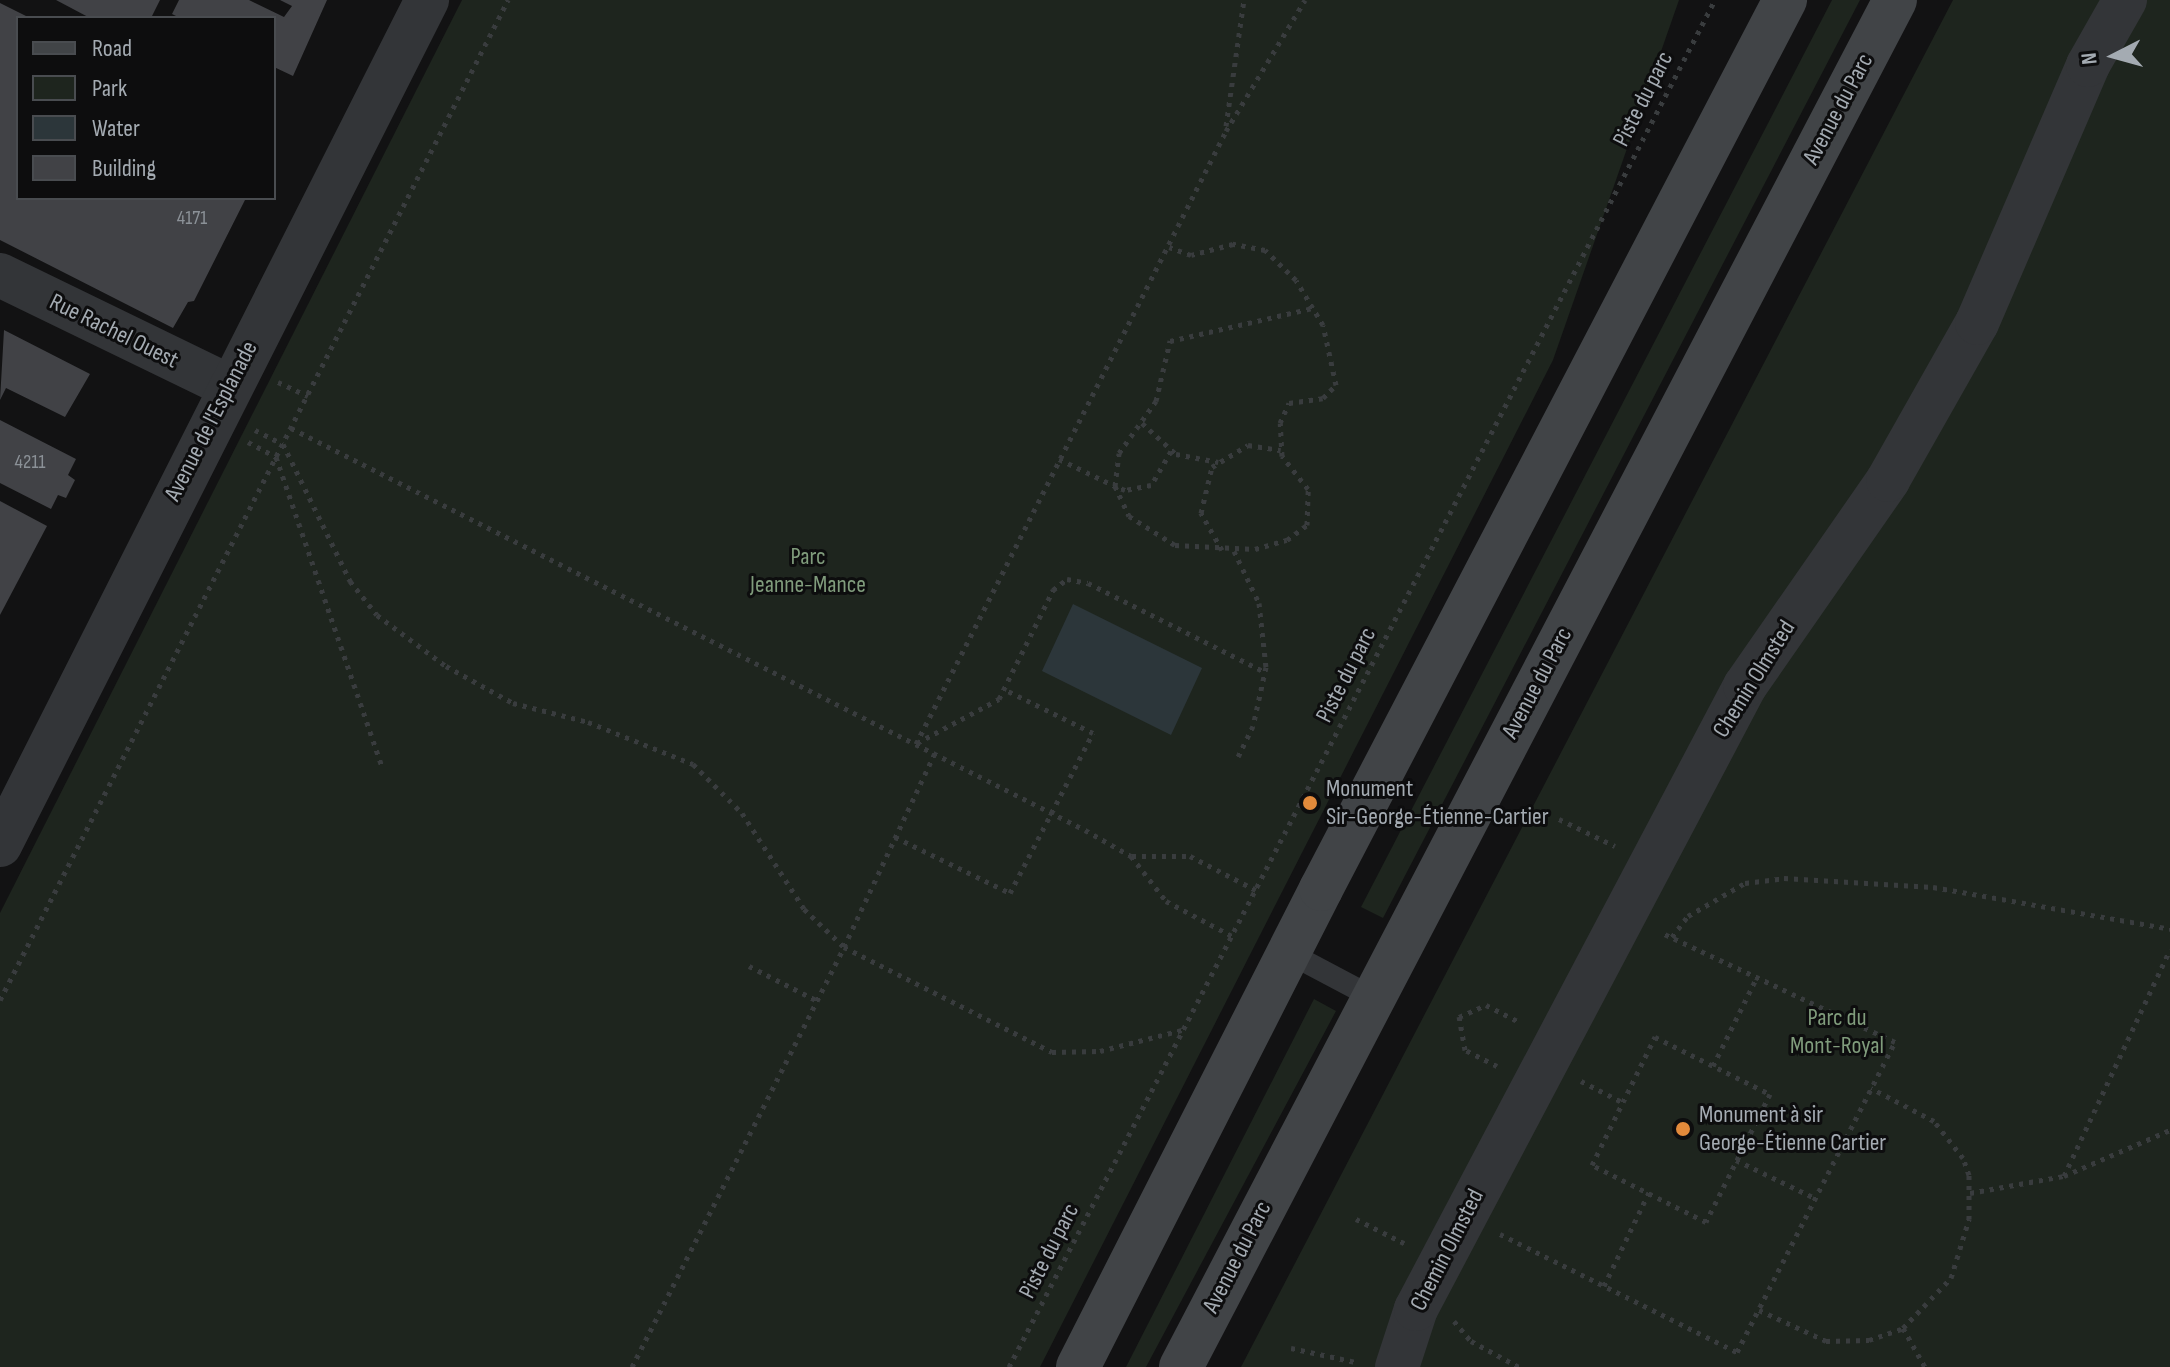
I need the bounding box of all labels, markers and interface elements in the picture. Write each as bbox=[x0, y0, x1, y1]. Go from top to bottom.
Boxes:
legend bbox=[16, 16, 276, 200]
north arrow bbox=[2074, 16, 2154, 96]
text: Road bbox=[92, 34, 132, 63]
street label: Piste du parc bbox=[1607, 47, 1679, 151]
street label: Avenue du Parc bbox=[1797, 49, 1879, 169]
text: N bbox=[2076, 51, 2104, 66]
text: Park bbox=[92, 74, 127, 103]
text: Water bbox=[92, 114, 140, 143]
text: Building bbox=[92, 154, 156, 183]
house number: 4171 bbox=[177, 206, 207, 230]
street label: Rue Rachel Ouest bbox=[45, 287, 183, 375]
street label: Avenue de l'Esplanade bbox=[158, 336, 264, 506]
house number: 4211 bbox=[15, 450, 45, 474]
park label: Parc Jeanne-Mance bbox=[750, 543, 866, 599]
street label: Chemin Olmsted bbox=[1707, 615, 1801, 743]
street label: Piste du parc bbox=[1310, 623, 1382, 727]
street label: Avenue du Parc bbox=[1496, 623, 1578, 743]
place label: Monument Sir-George-Étienne-Cartier bbox=[1326, 775, 1549, 831]
marker: Monument Sir-George-Étienne-Cartier bbox=[1301, 794, 1319, 812]
park label: Parc du Mont-Royal bbox=[1790, 1004, 1884, 1060]
place label: Monument à sir George-Étienne Cartier bbox=[1699, 1101, 1886, 1157]
marker: Monument à sir George-Étienne Cartier bbox=[1674, 1120, 1692, 1138]
street label: Chemin Olmsted bbox=[1404, 1184, 1490, 1316]
street label: Avenue du Parc bbox=[1197, 1196, 1277, 1318]
street label: Piste du parc bbox=[1013, 1199, 1085, 1303]

